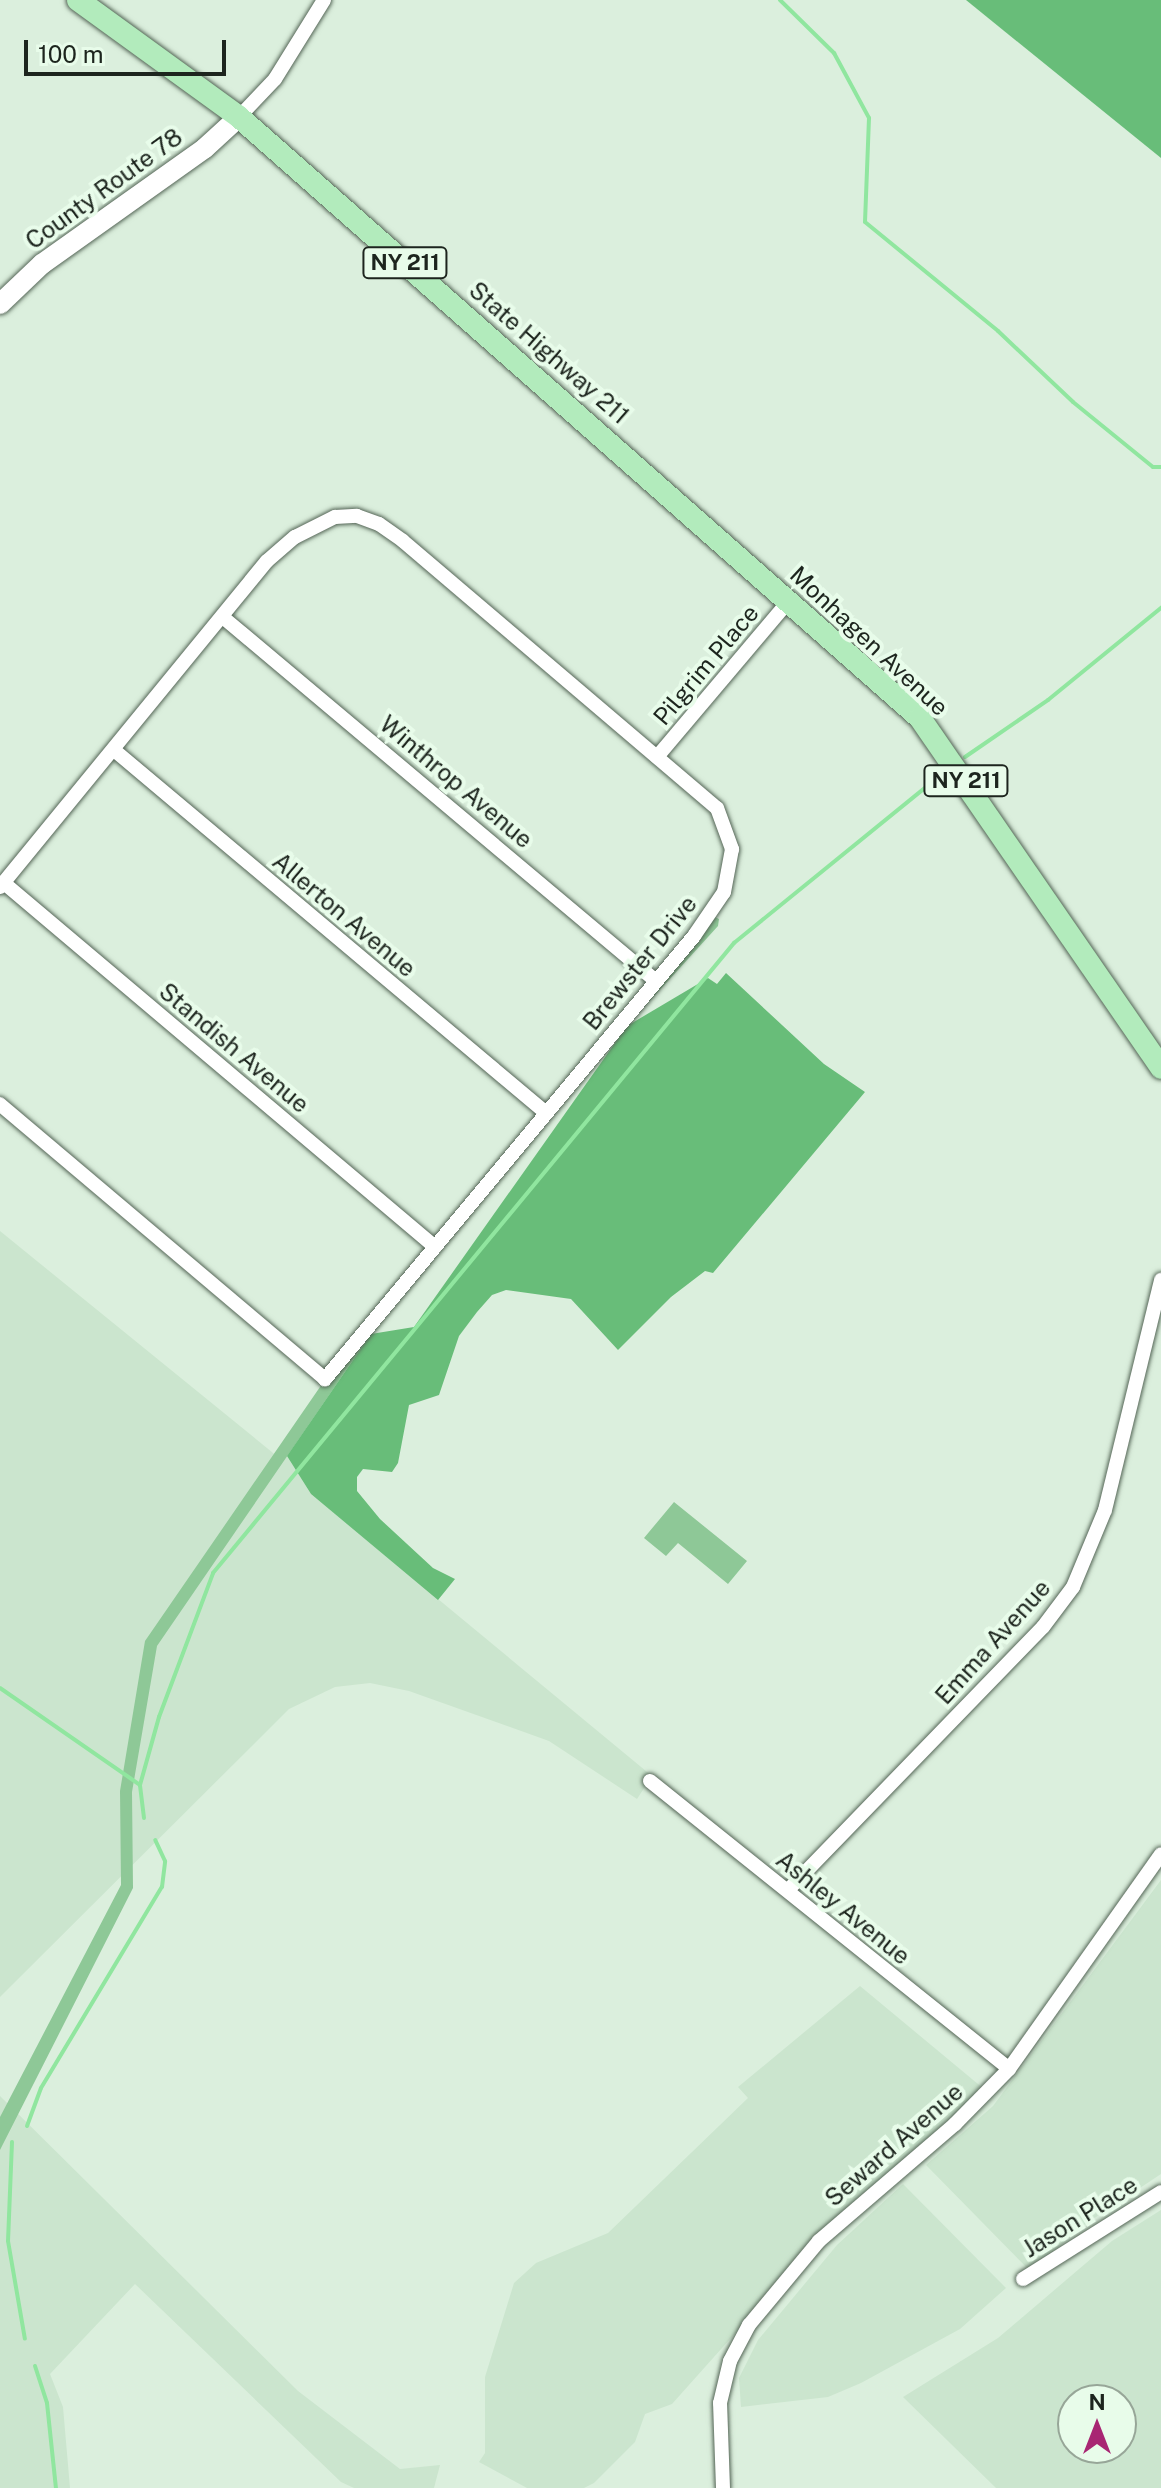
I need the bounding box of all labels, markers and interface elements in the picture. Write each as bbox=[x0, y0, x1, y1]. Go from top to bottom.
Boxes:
scale bar bbox=[28, 24, 230, 74]
text: 100 m bbox=[38, 40, 104, 68]
street label: County Route 78 bbox=[20, 122, 188, 256]
road number: NY 211 bbox=[361, 245, 449, 281]
street label: State Highway 211 bbox=[463, 276, 635, 430]
street label: Monhagen Avenue bbox=[784, 560, 954, 722]
street label: Pilgrim Place bbox=[647, 599, 765, 731]
street label: Winthrop Avenue bbox=[374, 710, 538, 854]
road number: NY 211 bbox=[922, 763, 1010, 799]
street label: Allerton Avenue bbox=[267, 847, 421, 983]
street label: Brewster Drive bbox=[577, 890, 703, 1036]
street label: Standish Avenue bbox=[153, 977, 315, 1119]
street label: Emma Avenue bbox=[930, 1574, 1056, 1710]
street label: Ashley Avenue bbox=[770, 1845, 916, 1971]
street label: Seward Avenue bbox=[819, 2077, 969, 2213]
street label: Jason Place bbox=[1017, 2170, 1143, 2264]
north arrow bbox=[1057, 2384, 1137, 2464]
text: N bbox=[1088, 2389, 1106, 2415]

